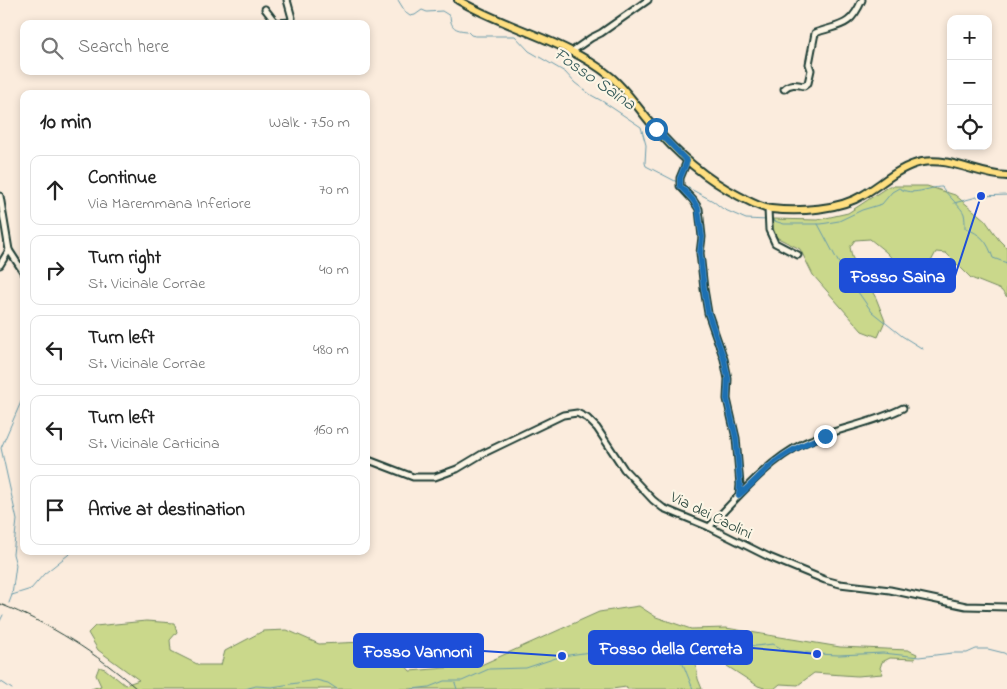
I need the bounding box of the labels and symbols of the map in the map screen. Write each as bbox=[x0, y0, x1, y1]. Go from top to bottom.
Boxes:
water label: Fosso Saina bbox=[548, 42, 640, 118]
route start bbox=[645, 118, 668, 141]
callout: Fosso Saina bbox=[840, 259, 955, 292]
text: Fosso Saina bbox=[850, 265, 946, 291]
route end bbox=[814, 425, 837, 448]
street label: Via dei Caolini bbox=[665, 485, 756, 546]
callout: Fosso della Cerreta bbox=[589, 631, 752, 664]
callout: Fosso Vannoni bbox=[354, 634, 483, 667]
text: Fosso della Cerreta bbox=[599, 637, 743, 663]
text: Fosso Vannoni bbox=[363, 640, 473, 666]

